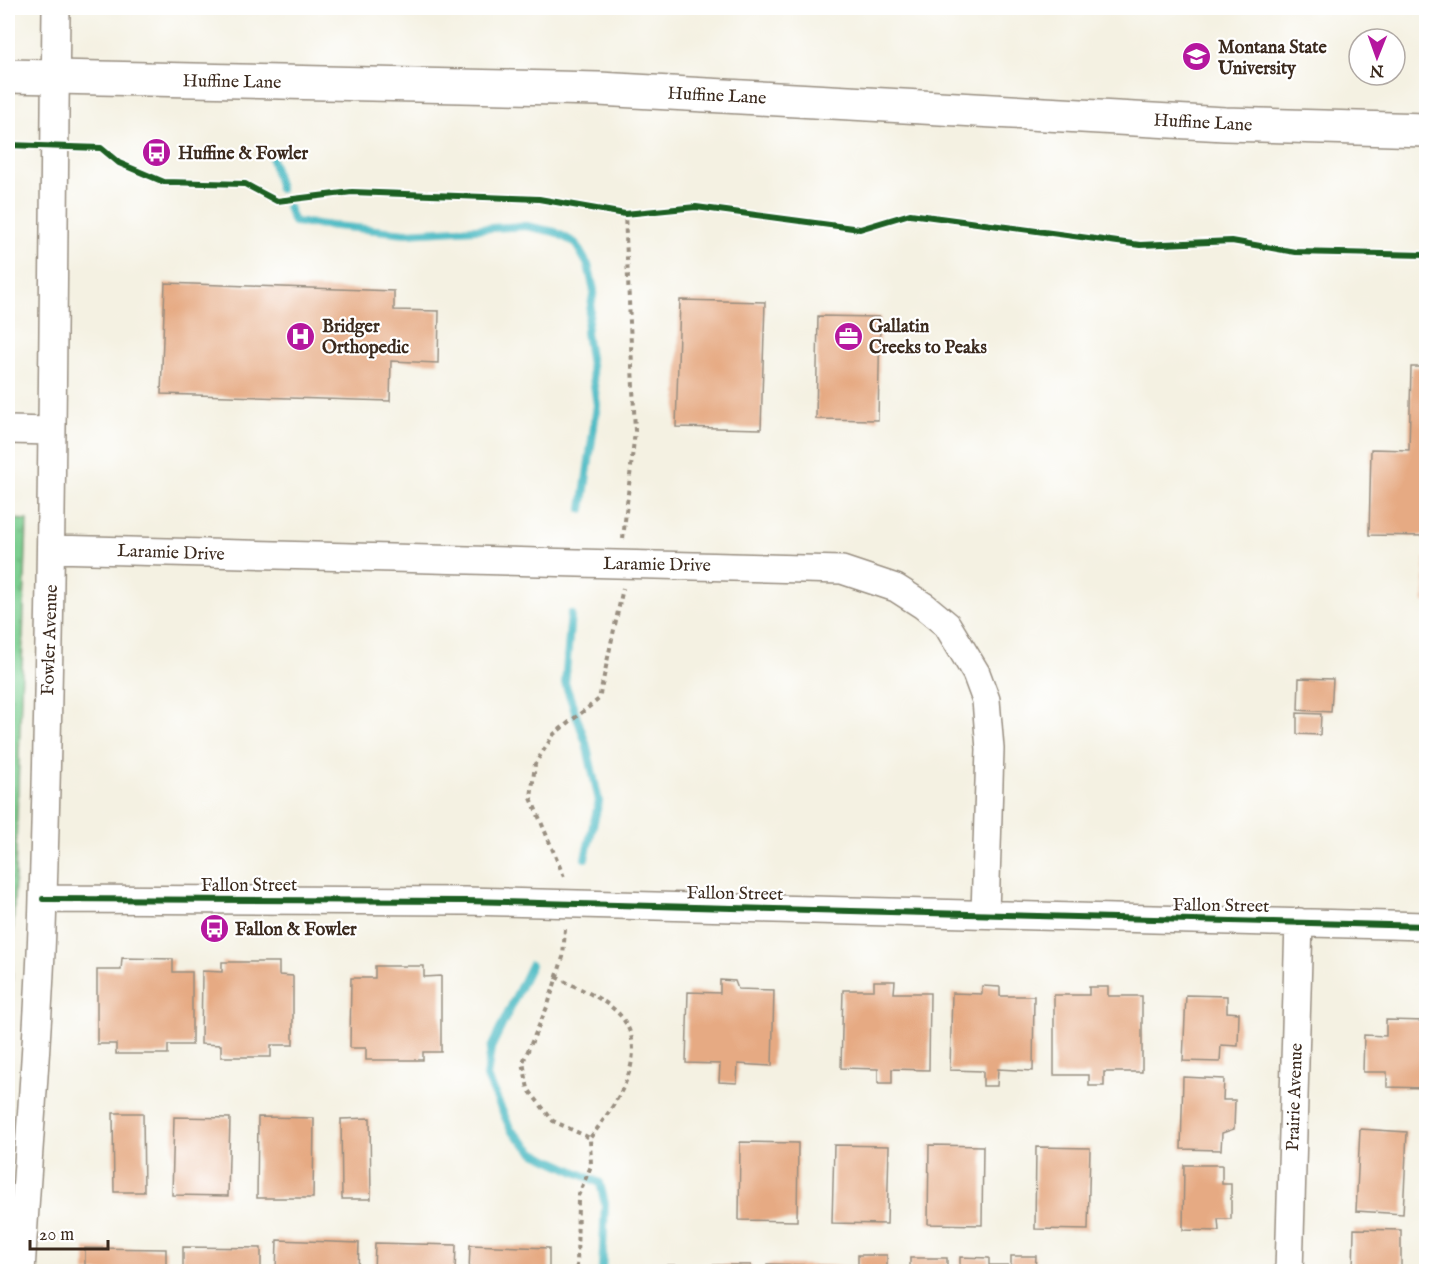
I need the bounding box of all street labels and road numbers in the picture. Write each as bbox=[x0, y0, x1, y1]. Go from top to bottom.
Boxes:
street label: Huffine Lane bbox=[182, 70, 282, 95]
street label: Huffine Lane bbox=[667, 82, 767, 111]
street label: Huffine Lane bbox=[1153, 109, 1253, 138]
street label: Laramie Drive bbox=[117, 540, 225, 567]
street label: Laramie Drive bbox=[603, 553, 711, 578]
street label: Fowler Avenue bbox=[37, 584, 64, 696]
street label: Fallon Street bbox=[201, 875, 297, 898]
street label: Fallon Street bbox=[686, 882, 783, 907]
street label: Fallon Street bbox=[1172, 894, 1269, 919]
street label: Prairie Avenue bbox=[1282, 1043, 1309, 1151]

